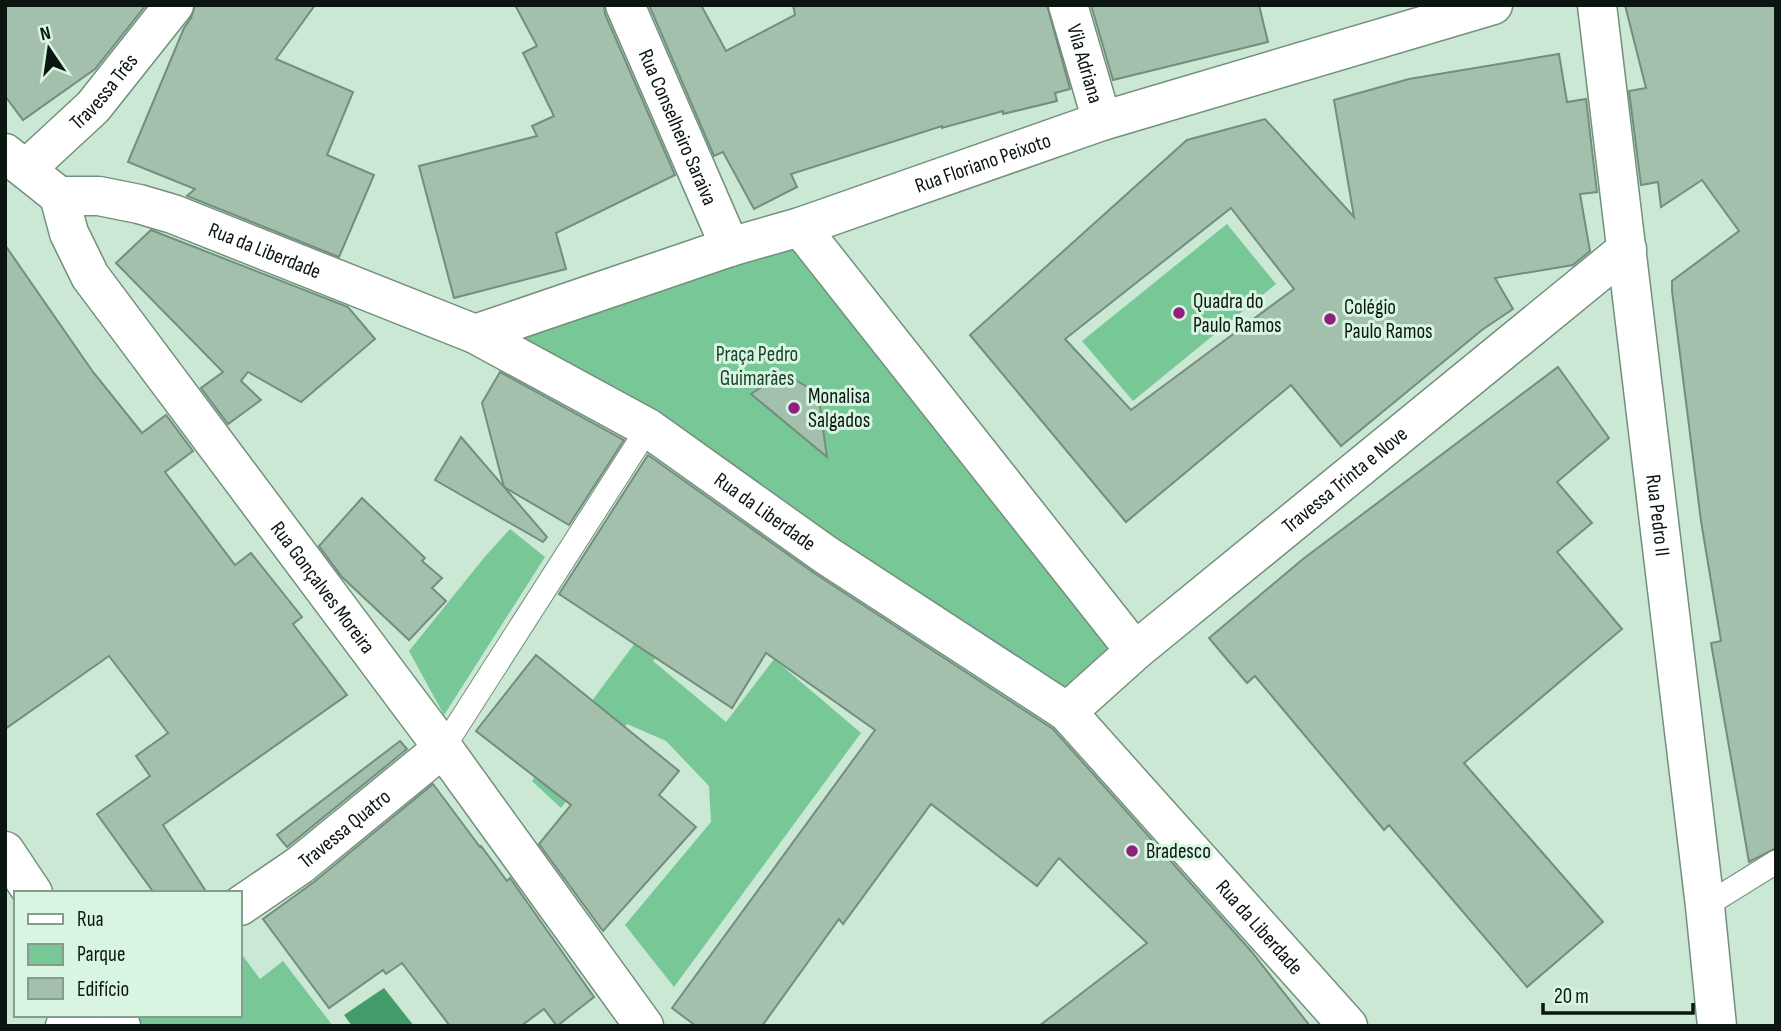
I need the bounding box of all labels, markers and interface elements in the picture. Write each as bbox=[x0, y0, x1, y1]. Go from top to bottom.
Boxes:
north arrow bbox=[14, 14, 84, 84]
street label: Vila Adriana bbox=[1062, 21, 1109, 106]
text: N bbox=[38, 22, 53, 46]
street label: Rua Conselheiro Saraiva bbox=[633, 45, 723, 209]
street label: Travessa Três bbox=[64, 49, 143, 135]
street label: Rua Floriano Peixoto bbox=[912, 128, 1054, 198]
street label: Rua da Liberdade bbox=[205, 217, 325, 284]
place label: Quadra do Paulo Ramos bbox=[1193, 289, 1282, 338]
place label: Colégio Paulo Ramos bbox=[1344, 295, 1433, 344]
marker: Quadra do Paulo Ramos bbox=[1171, 305, 1187, 321]
marker: Colégio Paulo Ramos bbox=[1322, 311, 1338, 327]
park label: Praça Pedro Guimarães bbox=[716, 342, 798, 391]
place label: Monalisa Salgados bbox=[808, 384, 870, 433]
marker: Monalisa Salgados bbox=[786, 400, 802, 416]
street label: Travessa Trinta e Nove bbox=[1277, 421, 1412, 538]
street label: Rua da Liberdade bbox=[710, 467, 821, 556]
street label: Rua Pedro II bbox=[1641, 473, 1675, 558]
street label: Rua Gonçalves Moreira bbox=[265, 516, 380, 658]
street label: Travessa Quatro bbox=[293, 784, 395, 874]
place label: Bradesco bbox=[1146, 839, 1211, 864]
marker: Bradesco bbox=[1124, 843, 1140, 859]
street label: Rua da Liberdade bbox=[1211, 874, 1308, 980]
legend bbox=[14, 891, 242, 1017]
text: Rua bbox=[77, 907, 104, 932]
text: Parque bbox=[77, 942, 125, 967]
scale bar bbox=[1543, 972, 1694, 1016]
text: Edifício bbox=[77, 977, 129, 1002]
text: 20 m bbox=[1554, 984, 1589, 1009]

